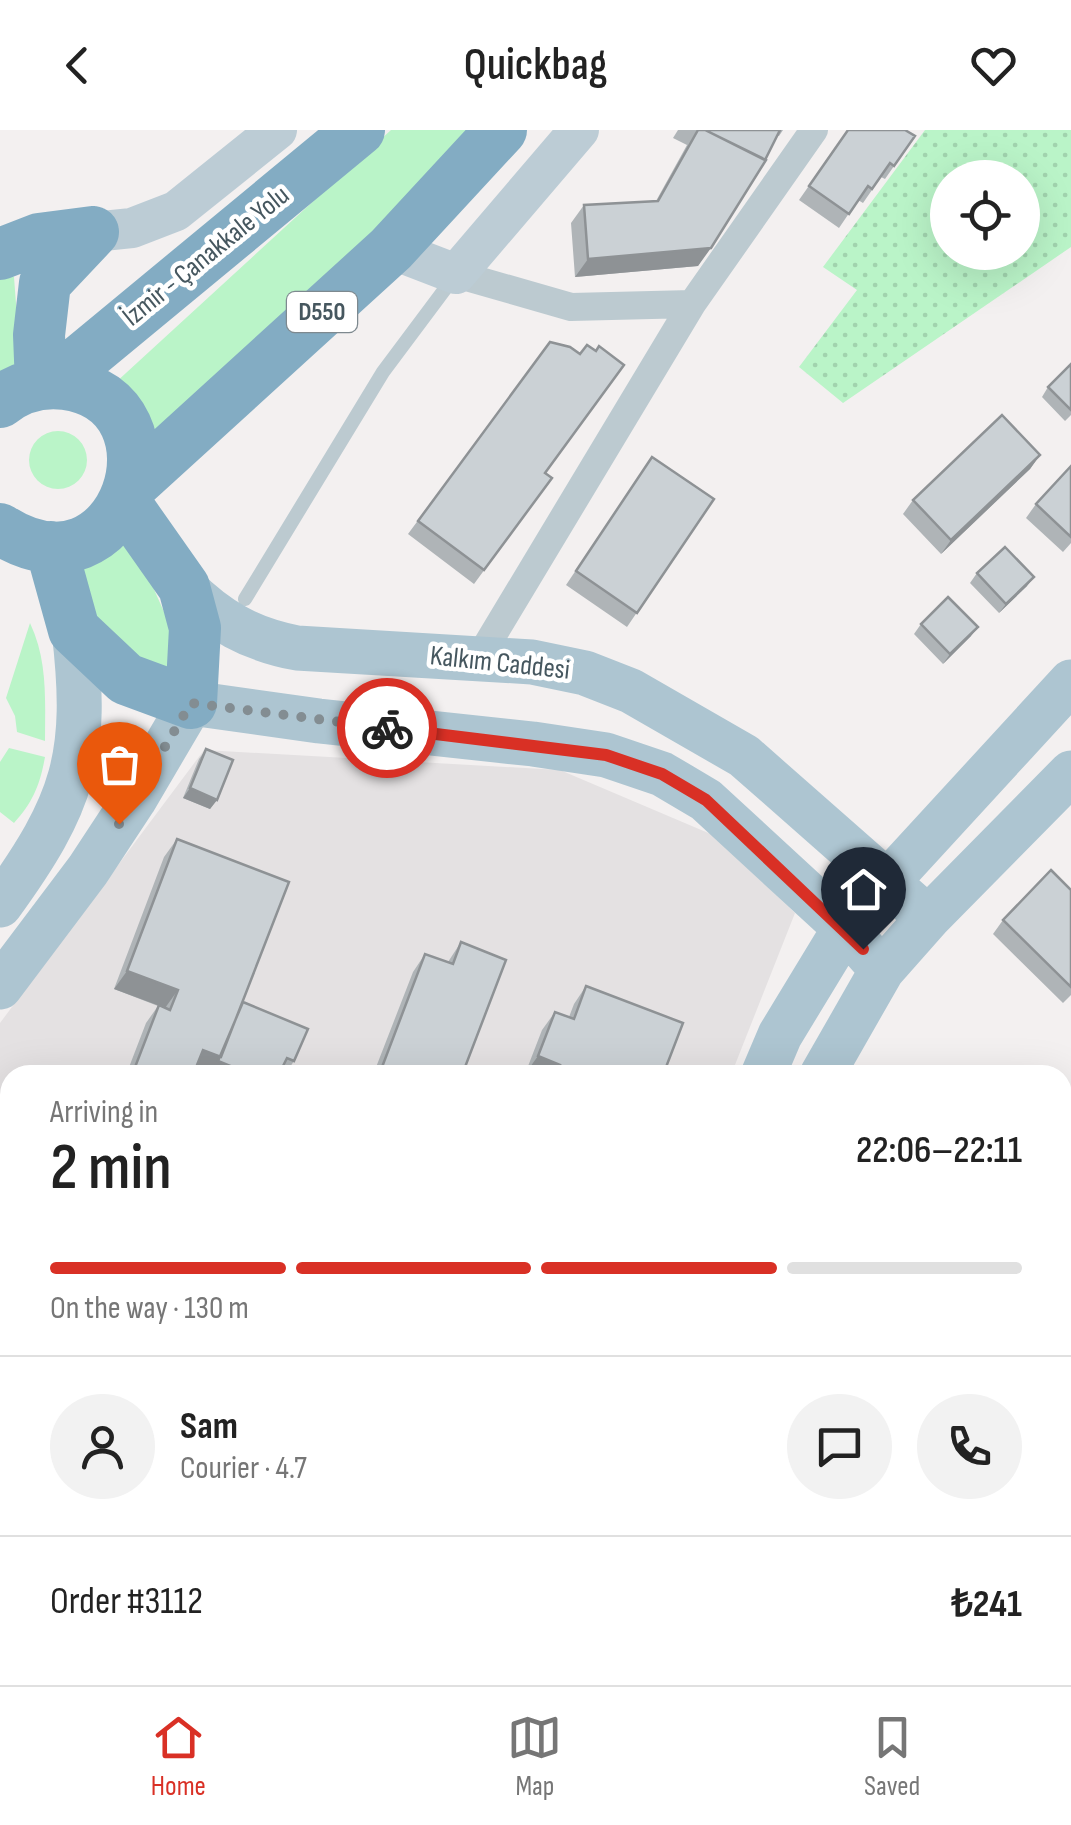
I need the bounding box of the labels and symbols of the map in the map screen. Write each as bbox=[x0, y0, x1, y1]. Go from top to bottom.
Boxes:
street label: İzmir - Çanakkale Yolu bbox=[116, 179, 296, 333]
road number: D550 bbox=[287, 292, 357, 332]
street label: Kalkım Caddesi bbox=[428, 639, 572, 687]
courier bbox=[337, 678, 437, 778]
pin bbox=[77, 722, 162, 825]
pin bbox=[821, 847, 906, 950]

